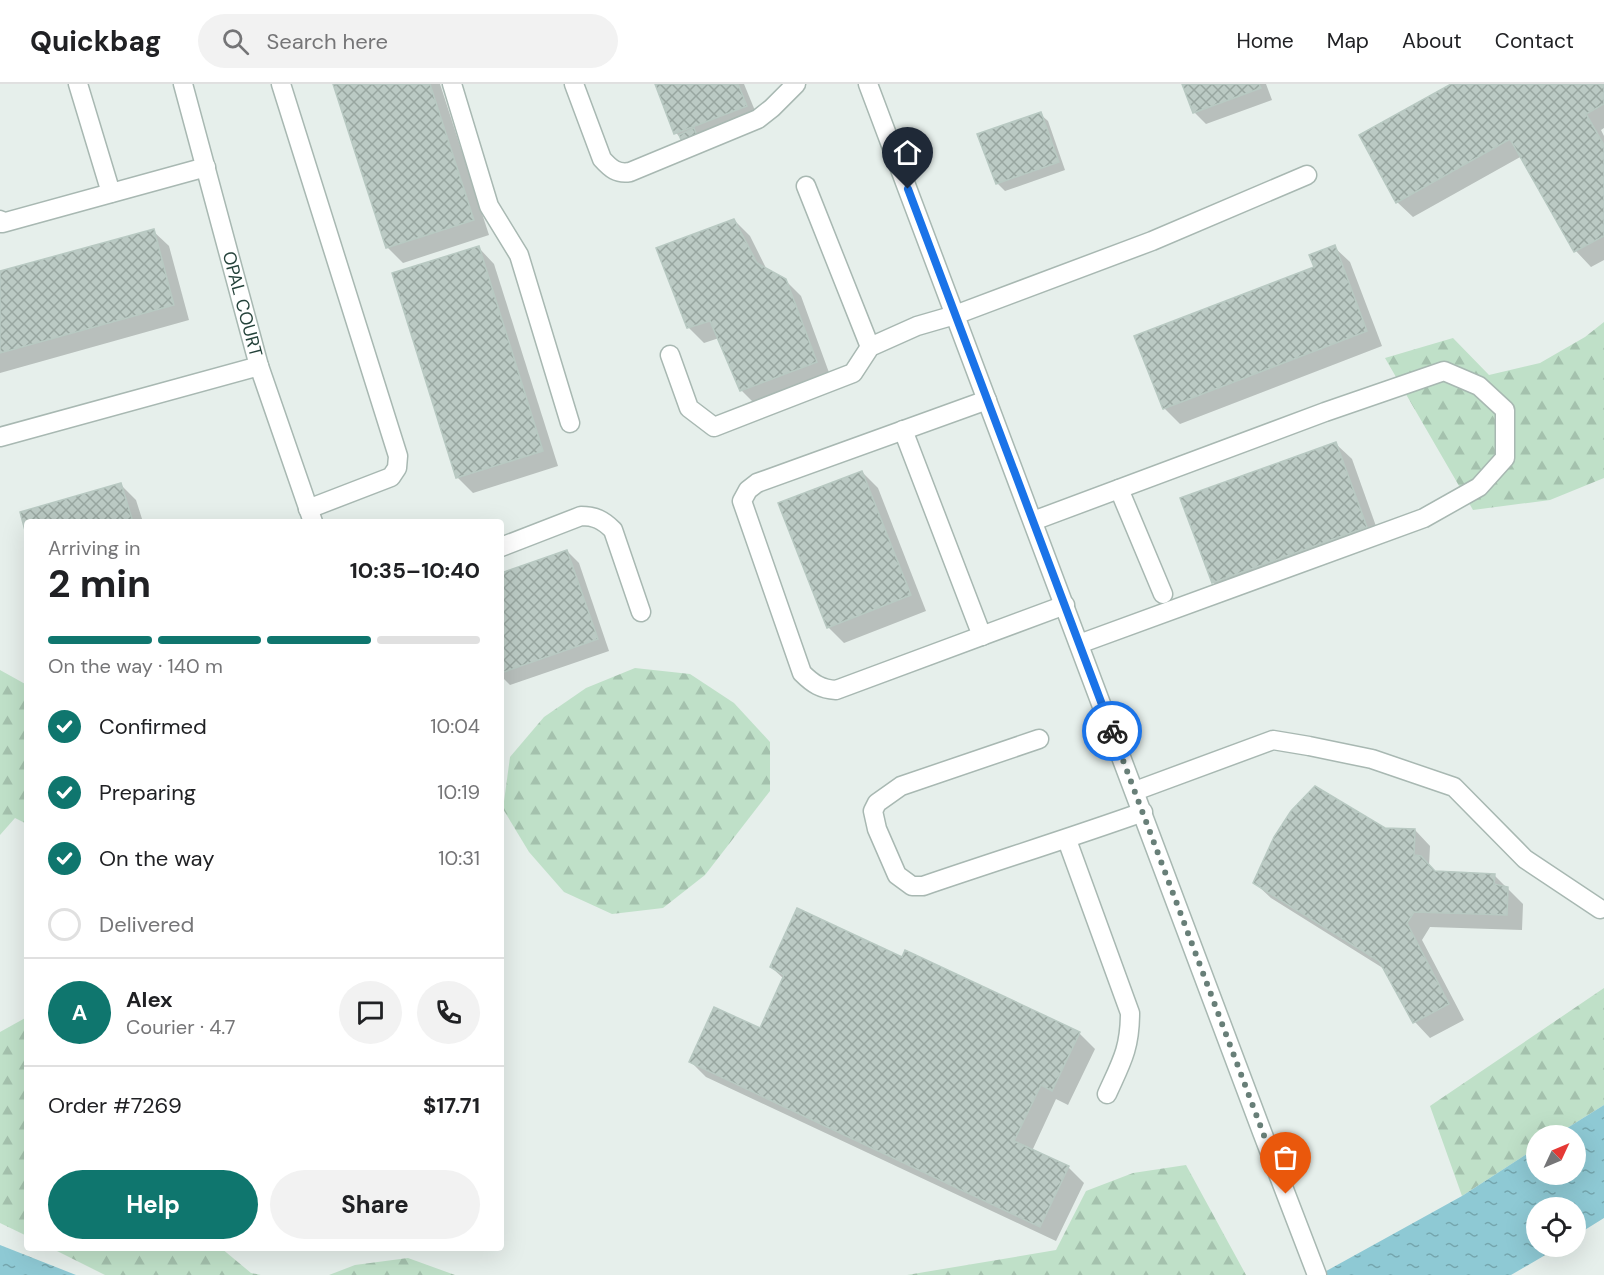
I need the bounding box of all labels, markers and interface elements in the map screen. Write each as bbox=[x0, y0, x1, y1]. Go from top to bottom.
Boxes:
search box bbox=[198, 14, 618, 68]
text: Quickbag bbox=[30, 23, 162, 60]
icon: search bbox=[219, 25, 252, 58]
text: Search here bbox=[267, 27, 388, 56]
text: Home bbox=[1236, 27, 1294, 55]
text: Map bbox=[1327, 27, 1369, 55]
text: About bbox=[1402, 27, 1462, 55]
text: Contact bbox=[1495, 27, 1574, 55]
pin bbox=[882, 127, 933, 189]
icon: home bbox=[891, 136, 924, 169]
street label: OPAL COURT bbox=[217, 249, 268, 360]
text: Arriving in bbox=[48, 535, 140, 561]
text: 10:35–10:40 bbox=[350, 556, 480, 585]
text: 2 min bbox=[48, 558, 151, 609]
text: On the way · 140 m bbox=[48, 653, 223, 679]
courier bbox=[1082, 701, 1142, 761]
icon: check bbox=[48, 710, 81, 743]
text: Confirmed bbox=[99, 712, 207, 741]
text: 10:04 bbox=[430, 713, 480, 739]
icon: bike bbox=[1096, 715, 1129, 748]
icon: check bbox=[48, 776, 81, 809]
text: Preparing bbox=[99, 778, 196, 807]
text: 10:19 bbox=[437, 779, 480, 805]
icon: check bbox=[48, 842, 81, 875]
text: On the way bbox=[99, 844, 214, 873]
text: 10:31 bbox=[438, 845, 480, 871]
text: Delivered bbox=[99, 910, 194, 939]
button: chat bbox=[339, 981, 402, 1044]
button: phone bbox=[417, 981, 480, 1044]
text: Alex bbox=[126, 985, 173, 1014]
text: A bbox=[72, 998, 87, 1027]
text: Courier · 4.7 bbox=[126, 1014, 235, 1040]
text: Order #7269 bbox=[48, 1091, 182, 1120]
text: $17.71 bbox=[423, 1091, 480, 1120]
north arrow bbox=[1526, 1125, 1586, 1185]
map controls bbox=[1526, 1125, 1586, 1257]
pin bbox=[1260, 1132, 1311, 1194]
icon: bag bbox=[1269, 1141, 1302, 1174]
button: Help bbox=[48, 1170, 258, 1239]
button: Share bbox=[270, 1170, 480, 1239]
button: locate bbox=[1526, 1197, 1586, 1257]

